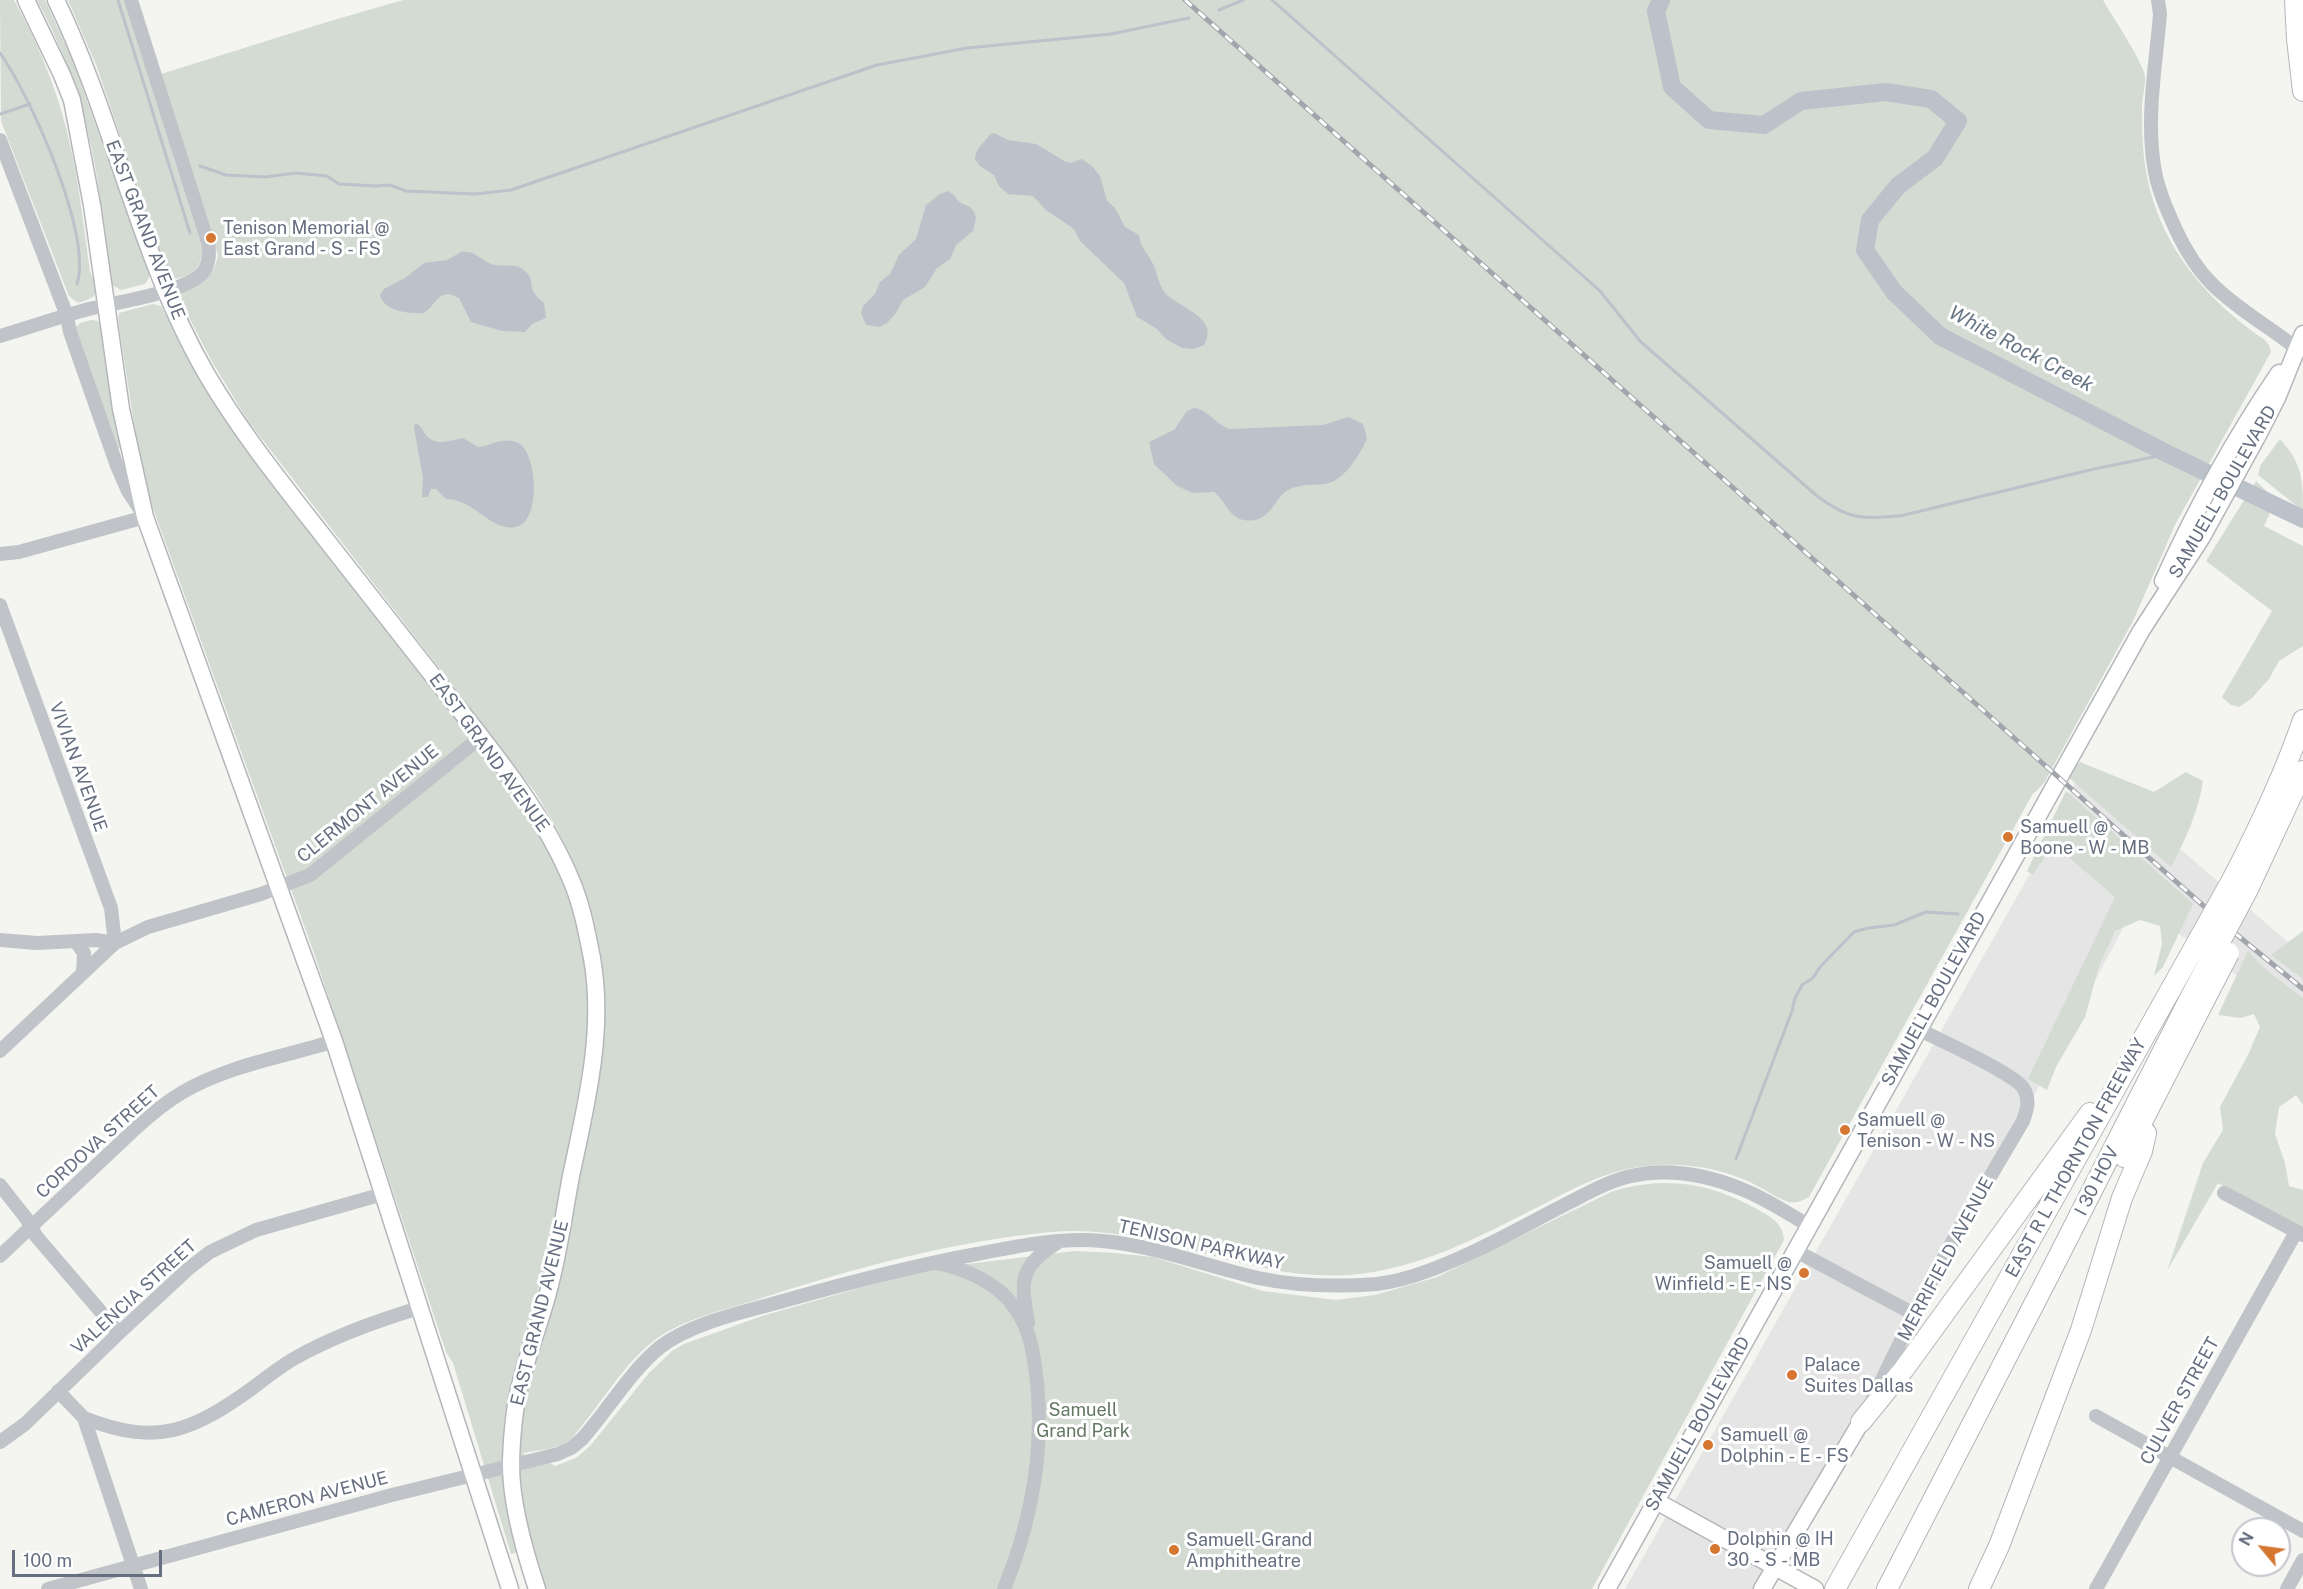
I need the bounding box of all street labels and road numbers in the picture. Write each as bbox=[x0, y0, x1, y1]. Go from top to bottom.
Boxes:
street label: EAST GRAND AVENUE bbox=[101, 137, 189, 323]
street label: SAMUELL BOULEVARD bbox=[2165, 402, 2281, 582]
street label: EAST GRAND AVENUE bbox=[424, 670, 554, 836]
street label: VIVIAN AVENUE bbox=[45, 699, 111, 835]
street label: CLERMONT AVENUE bbox=[293, 740, 443, 868]
street label: SAMUELL BOULEVARD bbox=[1877, 908, 1991, 1090]
street label: EAST R L THORNTON FREEWAY bbox=[2001, 1035, 2151, 1281]
street label: CORDOVA STREET bbox=[32, 1081, 164, 1203]
street label: I 30 HOV bbox=[2070, 1143, 2124, 1219]
street label: MERRIFIELD AVENUE bbox=[1894, 1173, 1998, 1345]
street label: TENISON PARKWAY bbox=[1116, 1215, 1286, 1275]
street label: EAST GRAND AVENUE bbox=[506, 1218, 574, 1408]
street label: VALENCIA STREET bbox=[67, 1235, 201, 1359]
street label: SAMUELL BOULEVARD bbox=[1641, 1333, 1755, 1515]
street label: CULVER STREET bbox=[2136, 1334, 2224, 1468]
street label: CAMERON AVENUE bbox=[224, 1467, 390, 1531]

